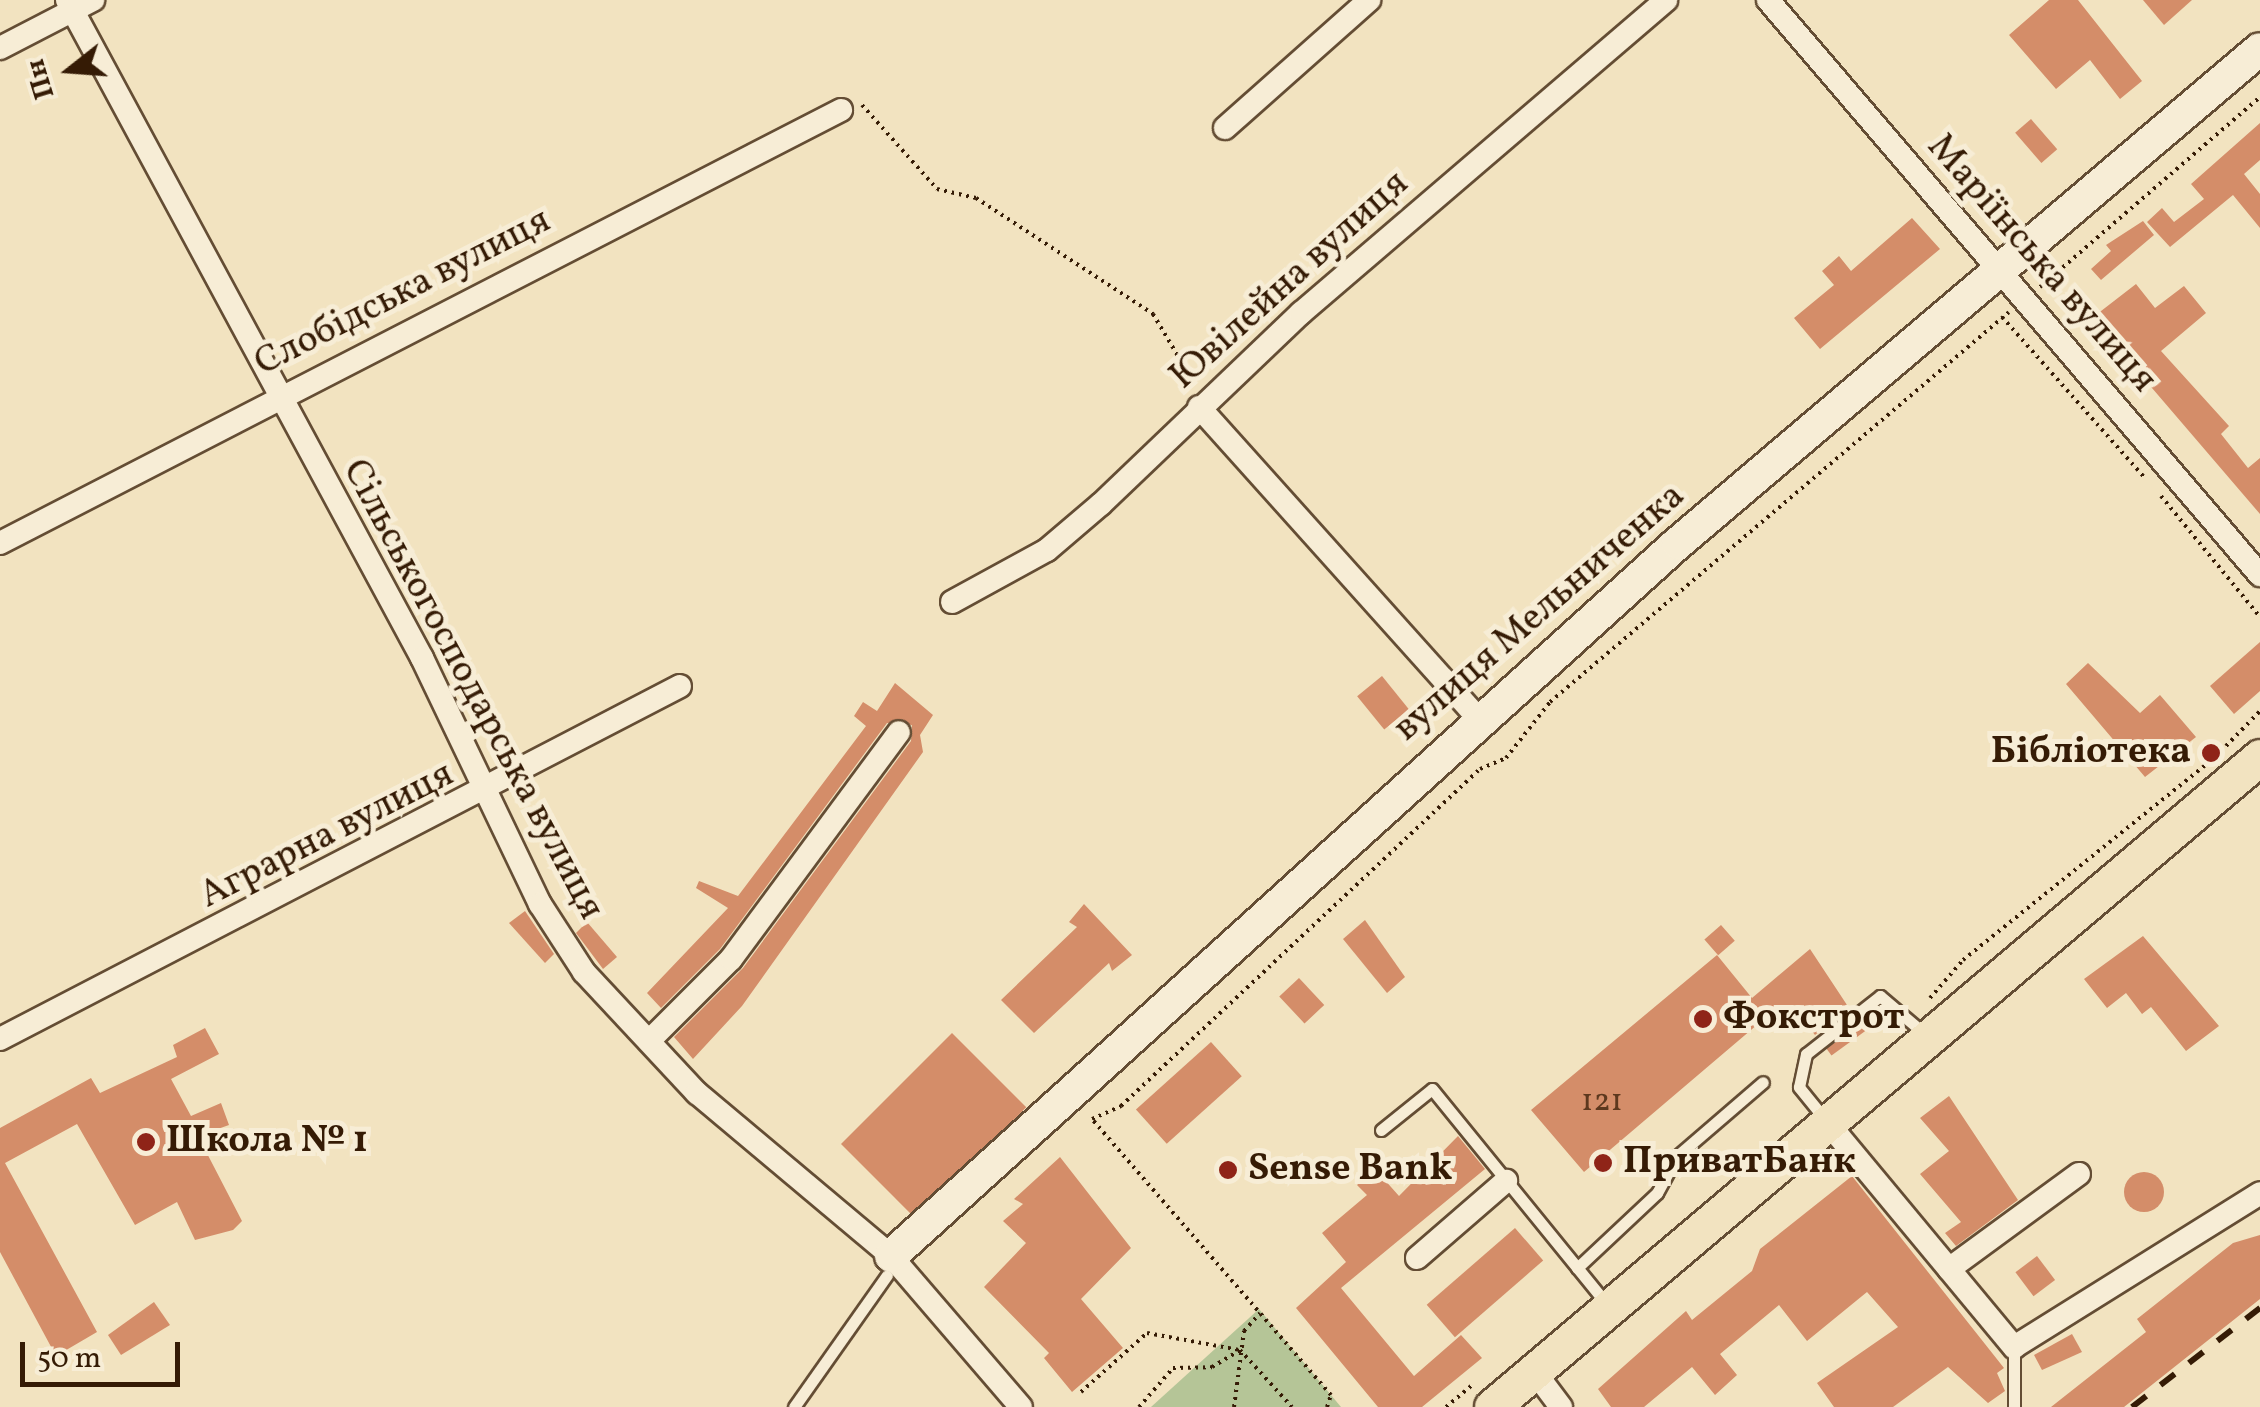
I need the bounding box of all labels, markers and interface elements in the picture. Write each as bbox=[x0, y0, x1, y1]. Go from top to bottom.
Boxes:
north arrow bbox=[20, 20, 120, 120]
text: Пн bbox=[16, 54, 65, 104]
street label: Маріїнська вулиця bbox=[1916, 125, 2166, 403]
street label: Ювілейна вулиця bbox=[1161, 162, 1419, 400]
street label: Слобідська вулиця bbox=[248, 199, 558, 387]
street label: Сільськогосподарська вулиця bbox=[331, 452, 613, 928]
street label: вулиця Мельниченка bbox=[1385, 474, 1695, 752]
place label: Бібліотека bbox=[1991, 730, 2191, 776]
marker: Бібліотека bbox=[2200, 742, 2222, 764]
street label: Аграрна вулиця bbox=[192, 752, 462, 920]
place label: Фокстрот bbox=[1723, 996, 1904, 1042]
marker: Фокстрот bbox=[1692, 1008, 1714, 1030]
house number: 121 bbox=[1581, 1083, 1623, 1121]
place label: Школа № 1 bbox=[166, 1119, 368, 1165]
marker: Школа № 1 bbox=[135, 1131, 157, 1153]
place label: ПриватБанк bbox=[1623, 1140, 1856, 1186]
place label: Sense Bank bbox=[1248, 1147, 1453, 1193]
marker: ПриватБанк bbox=[1592, 1152, 1614, 1174]
marker: Sense Bank bbox=[1217, 1159, 1239, 1181]
scale bar bbox=[25, 1322, 185, 1384]
text: 50 m bbox=[37, 1338, 101, 1380]

